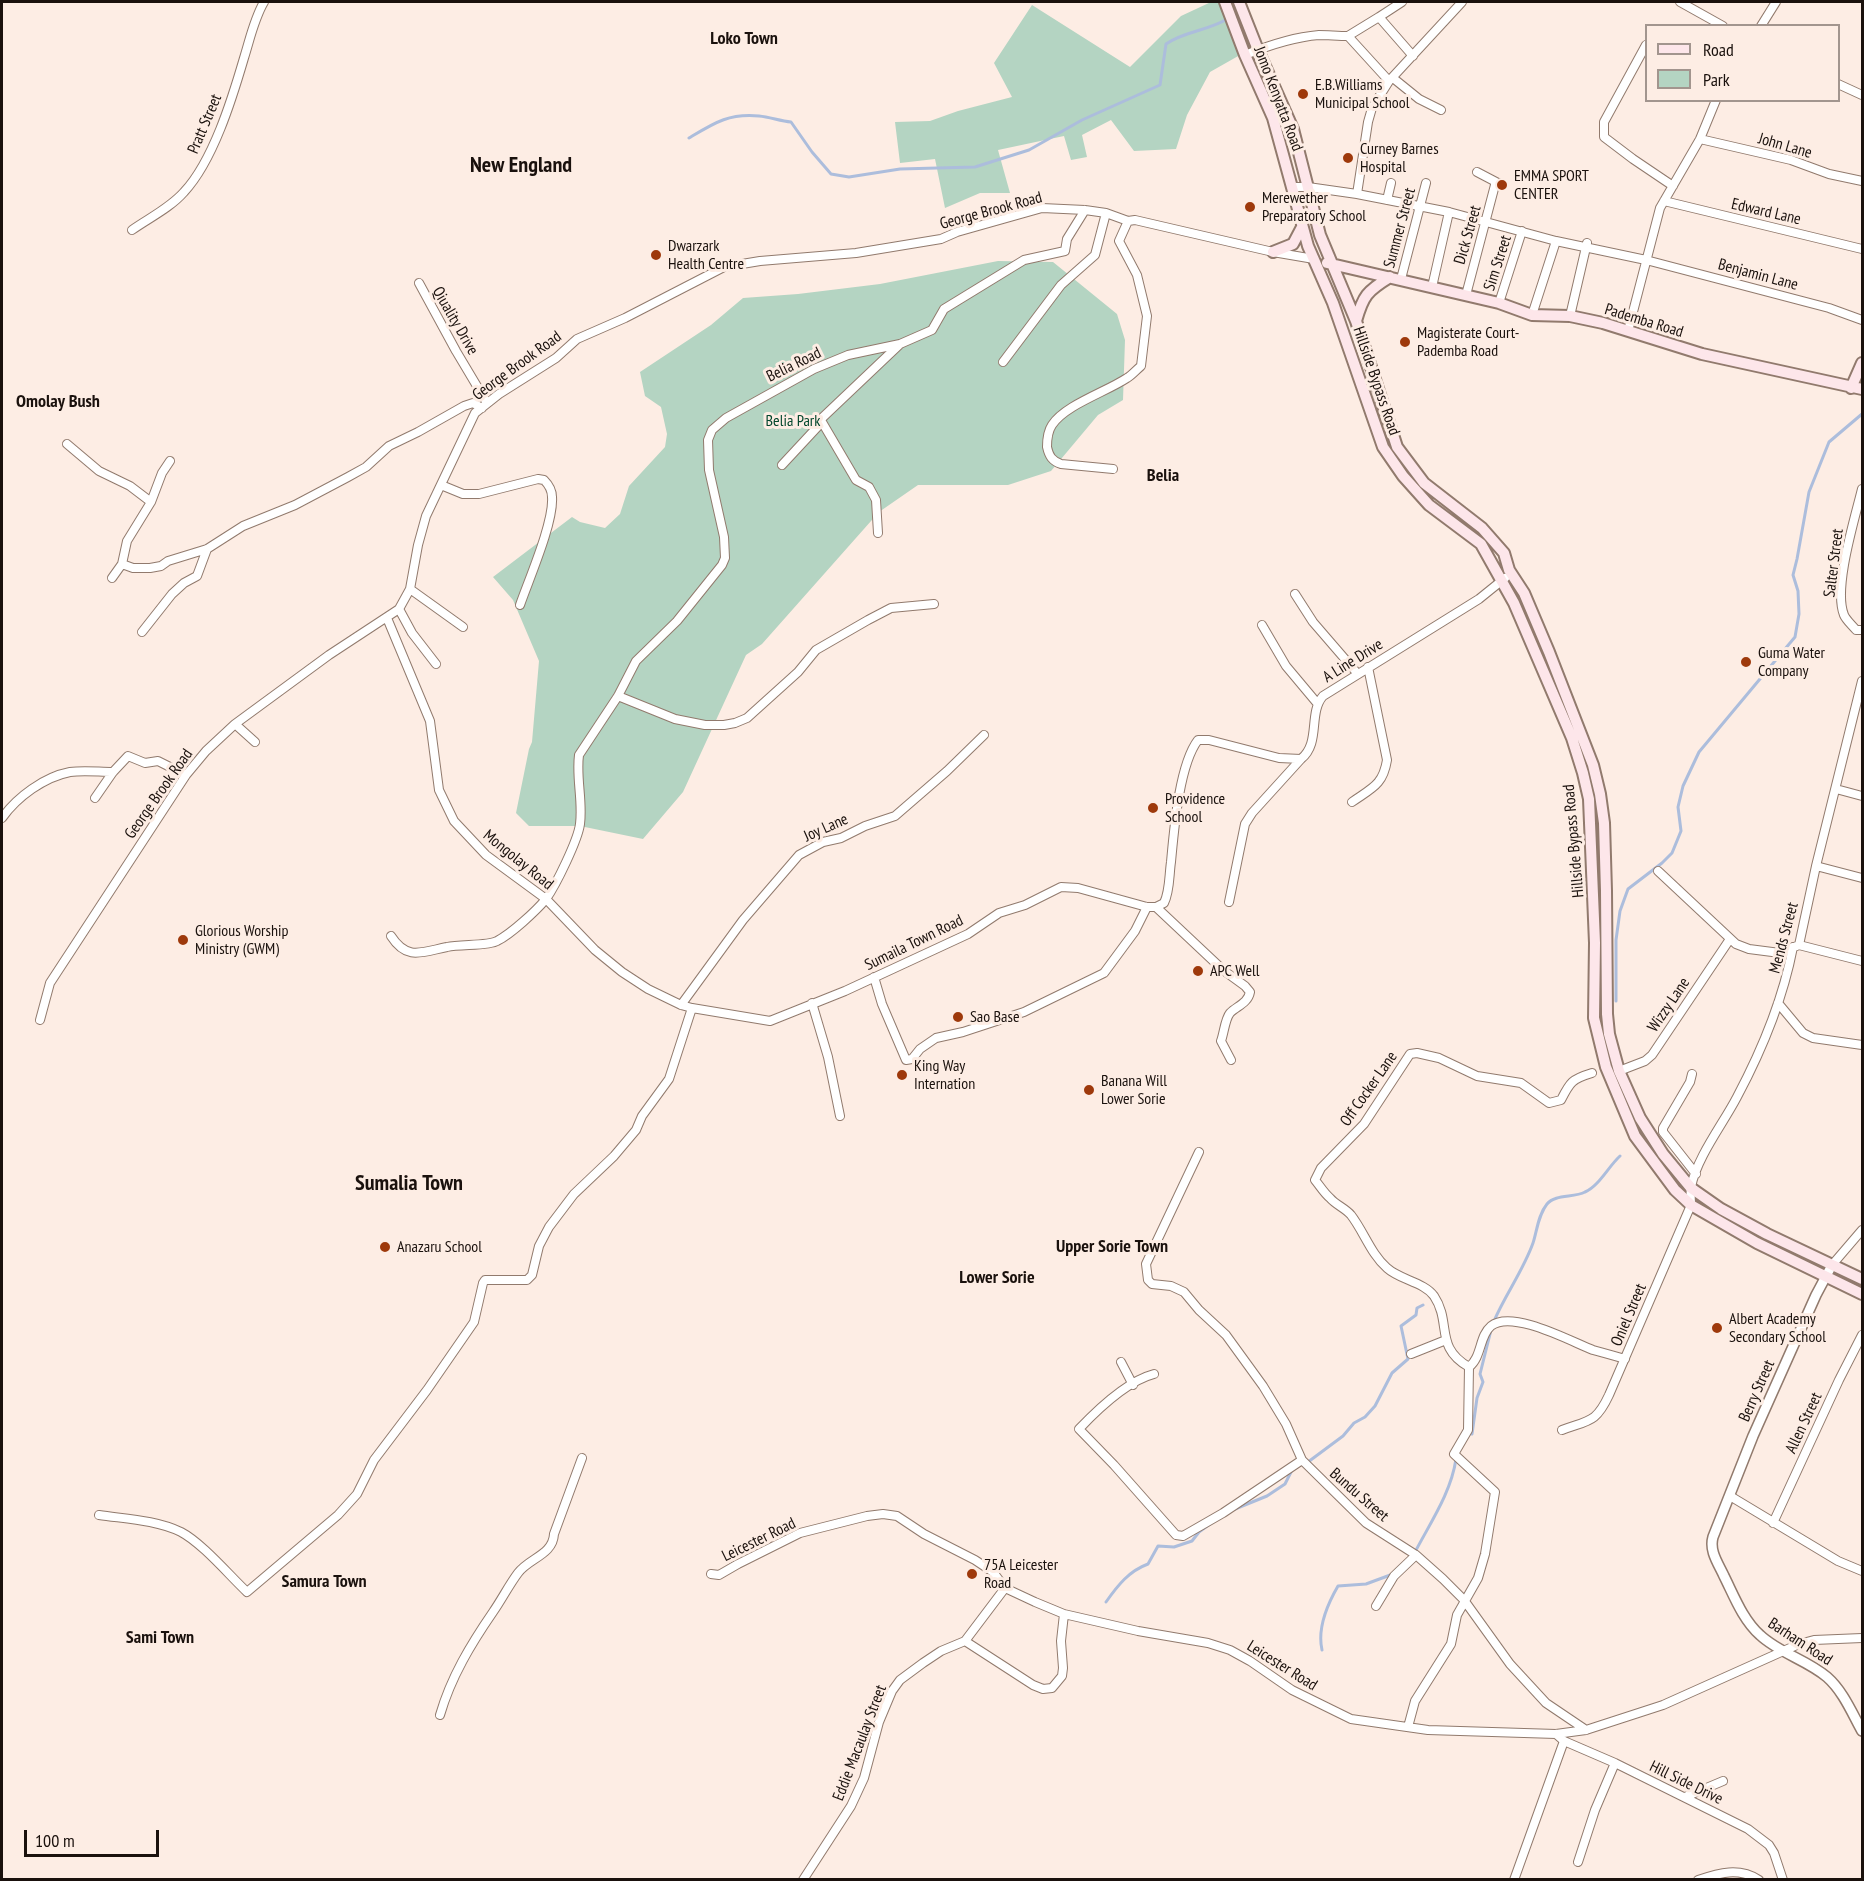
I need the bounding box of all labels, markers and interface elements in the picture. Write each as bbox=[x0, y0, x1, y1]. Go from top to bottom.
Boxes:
legend bbox=[1645, 24, 1840, 102]
district label: Loko Town bbox=[710, 28, 778, 50]
text: Road bbox=[1703, 38, 1734, 61]
street label: Jomo Kenyatta Road bbox=[1249, 44, 1307, 154]
text: Park bbox=[1703, 68, 1730, 91]
place label: E.B.Williams Municipal School bbox=[1315, 75, 1409, 113]
marker: E.B.Williams Municipal School bbox=[1296, 87, 1310, 101]
street label: Pratt Street bbox=[184, 91, 226, 157]
street label: John Lane bbox=[1756, 129, 1814, 163]
place label: Curney Barnes Hospital bbox=[1360, 139, 1439, 177]
marker: Curney Barnes Hospital bbox=[1341, 151, 1355, 165]
district label: New England bbox=[470, 153, 572, 179]
place label: EMMA SPORT CENTER bbox=[1514, 166, 1589, 204]
marker: EMMA SPORT CENTER bbox=[1495, 178, 1509, 192]
street label: Summer Street bbox=[1380, 186, 1420, 270]
street label: George Brook Road bbox=[938, 188, 1044, 234]
place label: Merewether Preparatory School bbox=[1262, 188, 1366, 226]
street label: Edward Lane bbox=[1729, 195, 1803, 229]
marker: Merewether Preparatory School bbox=[1243, 200, 1257, 214]
street label: Dick Street bbox=[1450, 203, 1486, 267]
street label: Sim Street bbox=[1480, 233, 1516, 293]
place label: Dwarzark Health Centre bbox=[668, 236, 744, 274]
marker: Dwarzark Health Centre bbox=[649, 248, 663, 262]
street label: Benjamin Lane bbox=[1716, 255, 1800, 295]
street label: Qiuality Drive bbox=[428, 283, 482, 359]
street label: Pademba Road bbox=[1602, 300, 1686, 342]
place label: Magisterate Court- Pademba Road bbox=[1417, 323, 1520, 361]
street label: Hillside Bypass Road bbox=[1348, 324, 1404, 438]
street label: George Brook Road bbox=[469, 327, 565, 405]
marker: Magisterate Court- Pademba Road bbox=[1398, 335, 1412, 349]
street label: Belia Road bbox=[764, 344, 824, 386]
district label: Omolay Bush bbox=[16, 391, 100, 413]
park label: Belia Park bbox=[766, 411, 820, 431]
district label: Belia bbox=[1147, 465, 1179, 487]
street label: Salter Street bbox=[1820, 528, 1848, 598]
street label: A Line Drive bbox=[1319, 635, 1387, 687]
place label: Guma Water Company bbox=[1758, 643, 1825, 681]
marker: Guma Water Company bbox=[1739, 655, 1753, 669]
street label: George Brook Road bbox=[121, 745, 197, 843]
street label: Hillside Bypass Road bbox=[1559, 784, 1589, 898]
place label: Providence School bbox=[1165, 789, 1225, 827]
marker: Providence School bbox=[1146, 801, 1160, 815]
street label: Joy Lane bbox=[801, 810, 851, 846]
street label: Mongolay Road bbox=[479, 826, 557, 894]
street label: Mends Street bbox=[1765, 900, 1803, 976]
street label: Sumaila Town Road bbox=[862, 911, 966, 975]
place label: Glorious Worship Ministry (GWM) bbox=[195, 921, 288, 959]
marker: Glorious Worship Ministry (GWM) bbox=[176, 933, 190, 947]
place label: APC Well bbox=[1210, 961, 1260, 981]
marker: APC Well bbox=[1191, 964, 1205, 978]
street label: Wizzy Lane bbox=[1644, 974, 1694, 1036]
place label: Sao Base bbox=[970, 1007, 1020, 1027]
marker: Sao Base bbox=[951, 1010, 965, 1024]
street label: Off Cocker Lane bbox=[1336, 1048, 1402, 1130]
place label: King Way Internation bbox=[914, 1056, 975, 1094]
marker: King Way Internation bbox=[895, 1068, 909, 1082]
place label: Banana Will Lower Sorie bbox=[1101, 1071, 1167, 1109]
marker: Banana Will Lower Sorie bbox=[1082, 1083, 1096, 1097]
district label: Sumalia Town bbox=[355, 1171, 463, 1197]
district label: Upper Sorie Town bbox=[1056, 1236, 1168, 1258]
place label: Anazaru School bbox=[397, 1237, 482, 1257]
marker: Anazaru School bbox=[378, 1240, 392, 1254]
district label: Lower Sorie bbox=[959, 1267, 1035, 1289]
street label: Oniel Street bbox=[1607, 1281, 1651, 1349]
place label: Albert Academy Secondary School bbox=[1729, 1309, 1826, 1347]
marker: Albert Academy Secondary School bbox=[1710, 1321, 1724, 1335]
street label: Berry Street bbox=[1735, 1357, 1779, 1425]
street label: Allen Street bbox=[1782, 1389, 1826, 1457]
street label: Bundu Street bbox=[1326, 1464, 1392, 1526]
street label: Leicester Road bbox=[719, 1514, 799, 1566]
place label: 75A Leicester Road bbox=[984, 1555, 1058, 1593]
marker: 75A Leicester Road bbox=[965, 1567, 979, 1581]
district label: Samura Town bbox=[281, 1571, 367, 1593]
street label: Barham Road bbox=[1764, 1614, 1836, 1670]
district label: Sami Town bbox=[126, 1627, 194, 1649]
street label: Leicester Road bbox=[1243, 1637, 1321, 1695]
street label: Eddie Macaulay Street bbox=[829, 1682, 891, 1804]
street label: Hill Side Drive bbox=[1646, 1757, 1726, 1809]
scale bar bbox=[27, 1818, 162, 1856]
text: 100 m bbox=[35, 1829, 75, 1852]

